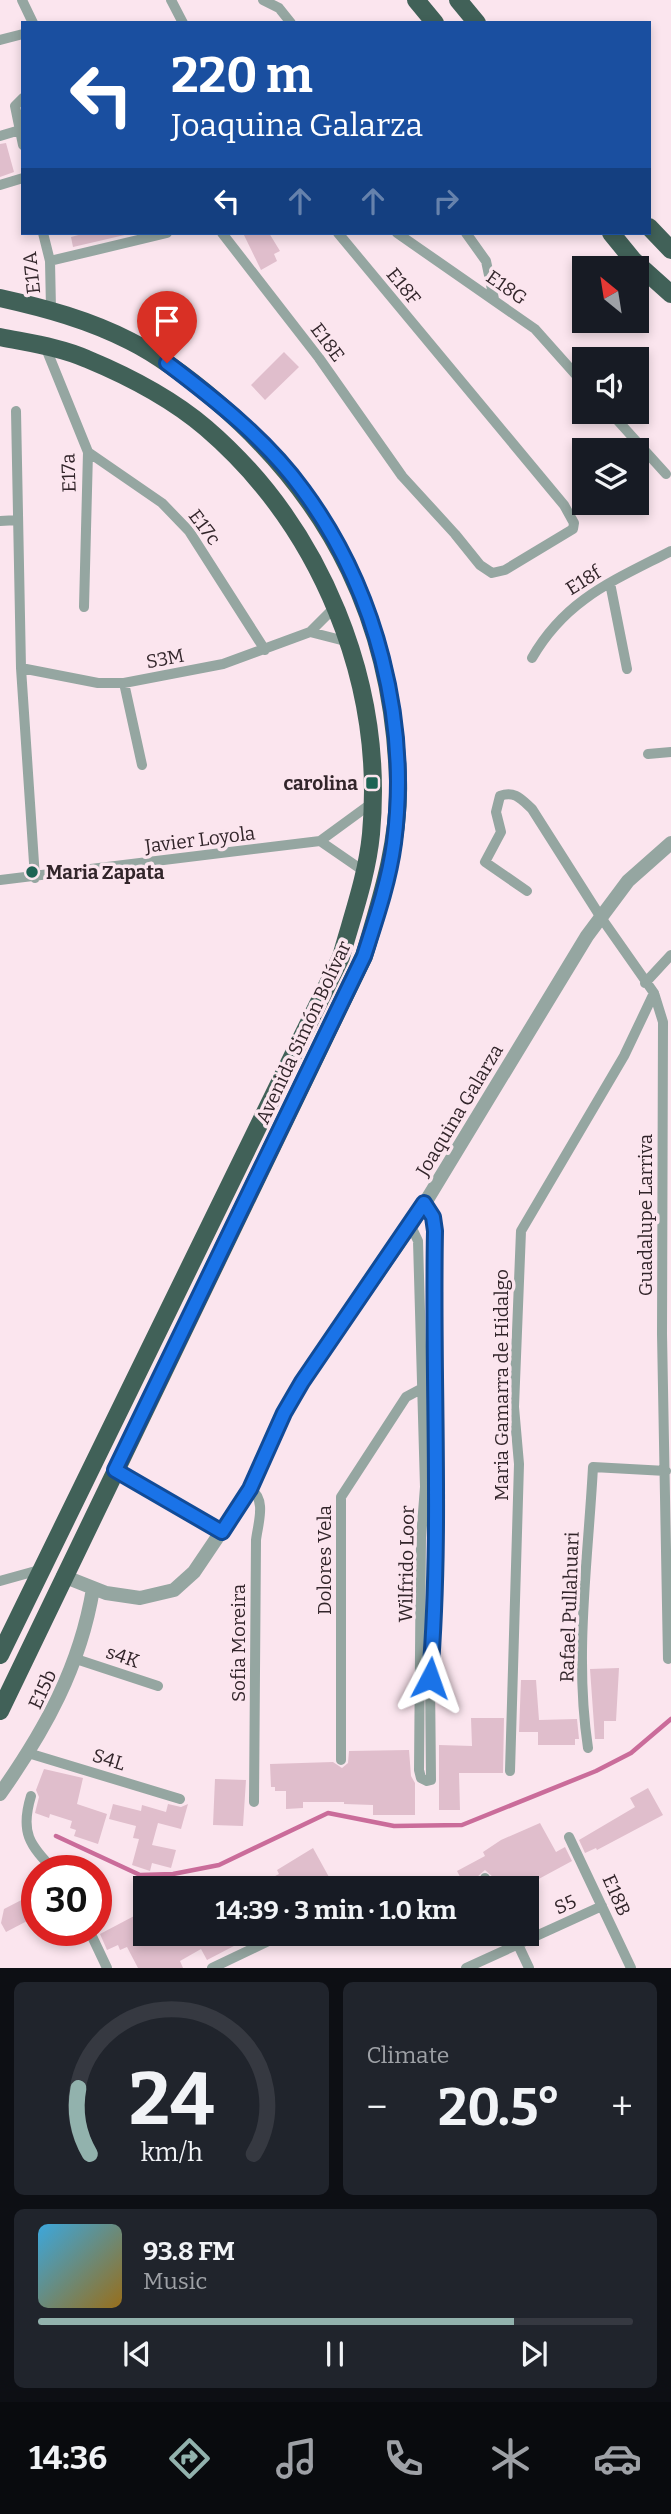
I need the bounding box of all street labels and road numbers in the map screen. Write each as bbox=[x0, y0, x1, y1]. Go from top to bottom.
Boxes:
street label: E17A bbox=[18, 250, 45, 295]
street label: E18F bbox=[382, 263, 426, 310]
street label: E18G bbox=[482, 265, 532, 310]
street label: E18E bbox=[306, 319, 349, 366]
street label: E17a bbox=[56, 452, 81, 493]
street label: E17c bbox=[184, 505, 226, 550]
street label: E18f bbox=[561, 560, 606, 600]
street label: S3M bbox=[144, 644, 186, 673]
street label: Javier Loyola bbox=[143, 821, 257, 858]
street label: Avenida Simón Bolívar bbox=[251, 937, 356, 1127]
street label: Joaquina Galarza bbox=[411, 1040, 508, 1181]
street label: Guadalupe Larriva bbox=[634, 1133, 657, 1296]
street label: Maria Gamarra de Hidalgo bbox=[490, 1269, 513, 1501]
street label: Dolores Vela bbox=[313, 1504, 336, 1615]
street label: Wilfrido Loor bbox=[394, 1505, 419, 1623]
street label: Rafael Pullahuari bbox=[555, 1531, 584, 1683]
street label: Sofia Moreira bbox=[227, 1583, 250, 1702]
street label: s4K bbox=[103, 1640, 143, 1673]
street label: E15b bbox=[23, 1666, 61, 1713]
street label: S4L bbox=[90, 1744, 128, 1775]
street label: E18B bbox=[597, 1871, 636, 1919]
street label: S5 bbox=[551, 1890, 580, 1919]

